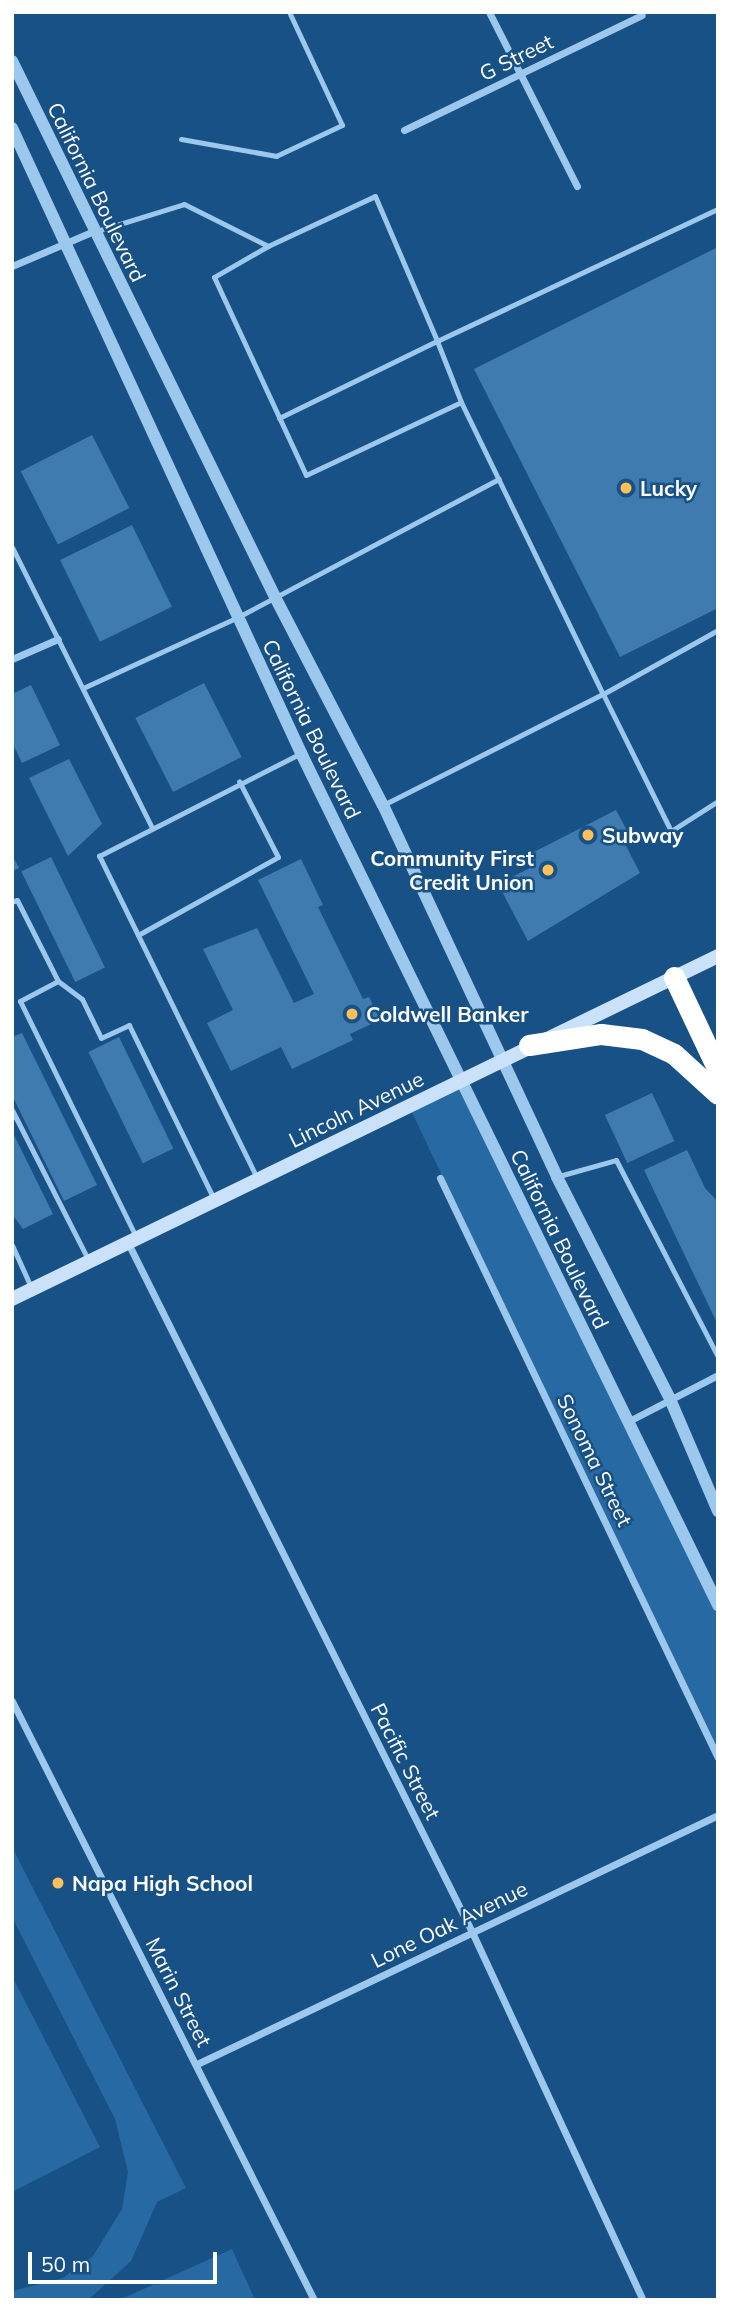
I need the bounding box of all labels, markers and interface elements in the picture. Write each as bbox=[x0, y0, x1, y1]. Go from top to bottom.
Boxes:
street label: G Street bbox=[475, 28, 557, 86]
street label: California Boulevard bbox=[43, 98, 151, 286]
place label: Lucky bbox=[640, 475, 697, 501]
marker: Lucky bbox=[618, 480, 634, 496]
street label: California Boulevard bbox=[258, 635, 366, 823]
place label: Subway bbox=[602, 822, 684, 848]
marker: Subway bbox=[580, 827, 596, 843]
place label: Community First Credit Union bbox=[370, 845, 534, 895]
marker: Community First Credit Union bbox=[540, 862, 556, 878]
place label: Coldwell Banker bbox=[366, 1001, 528, 1027]
marker: Coldwell Banker bbox=[344, 1006, 360, 1022]
street label: Lincoln Avenue bbox=[284, 1065, 428, 1153]
street label: California Boulevard bbox=[506, 1145, 614, 1333]
street label: Sonoma Street bbox=[552, 1390, 638, 1530]
street label: Pacific Street bbox=[366, 1699, 446, 1823]
place label: Napa High School bbox=[72, 1870, 253, 1896]
marker: Napa High School bbox=[50, 1875, 66, 1891]
street label: Lone Oak Avenue bbox=[367, 1875, 531, 1973]
street label: Marin Street bbox=[141, 1933, 217, 2051]
scale bar bbox=[32, 2238, 220, 2282]
text: 50 m bbox=[41, 2251, 90, 2277]

